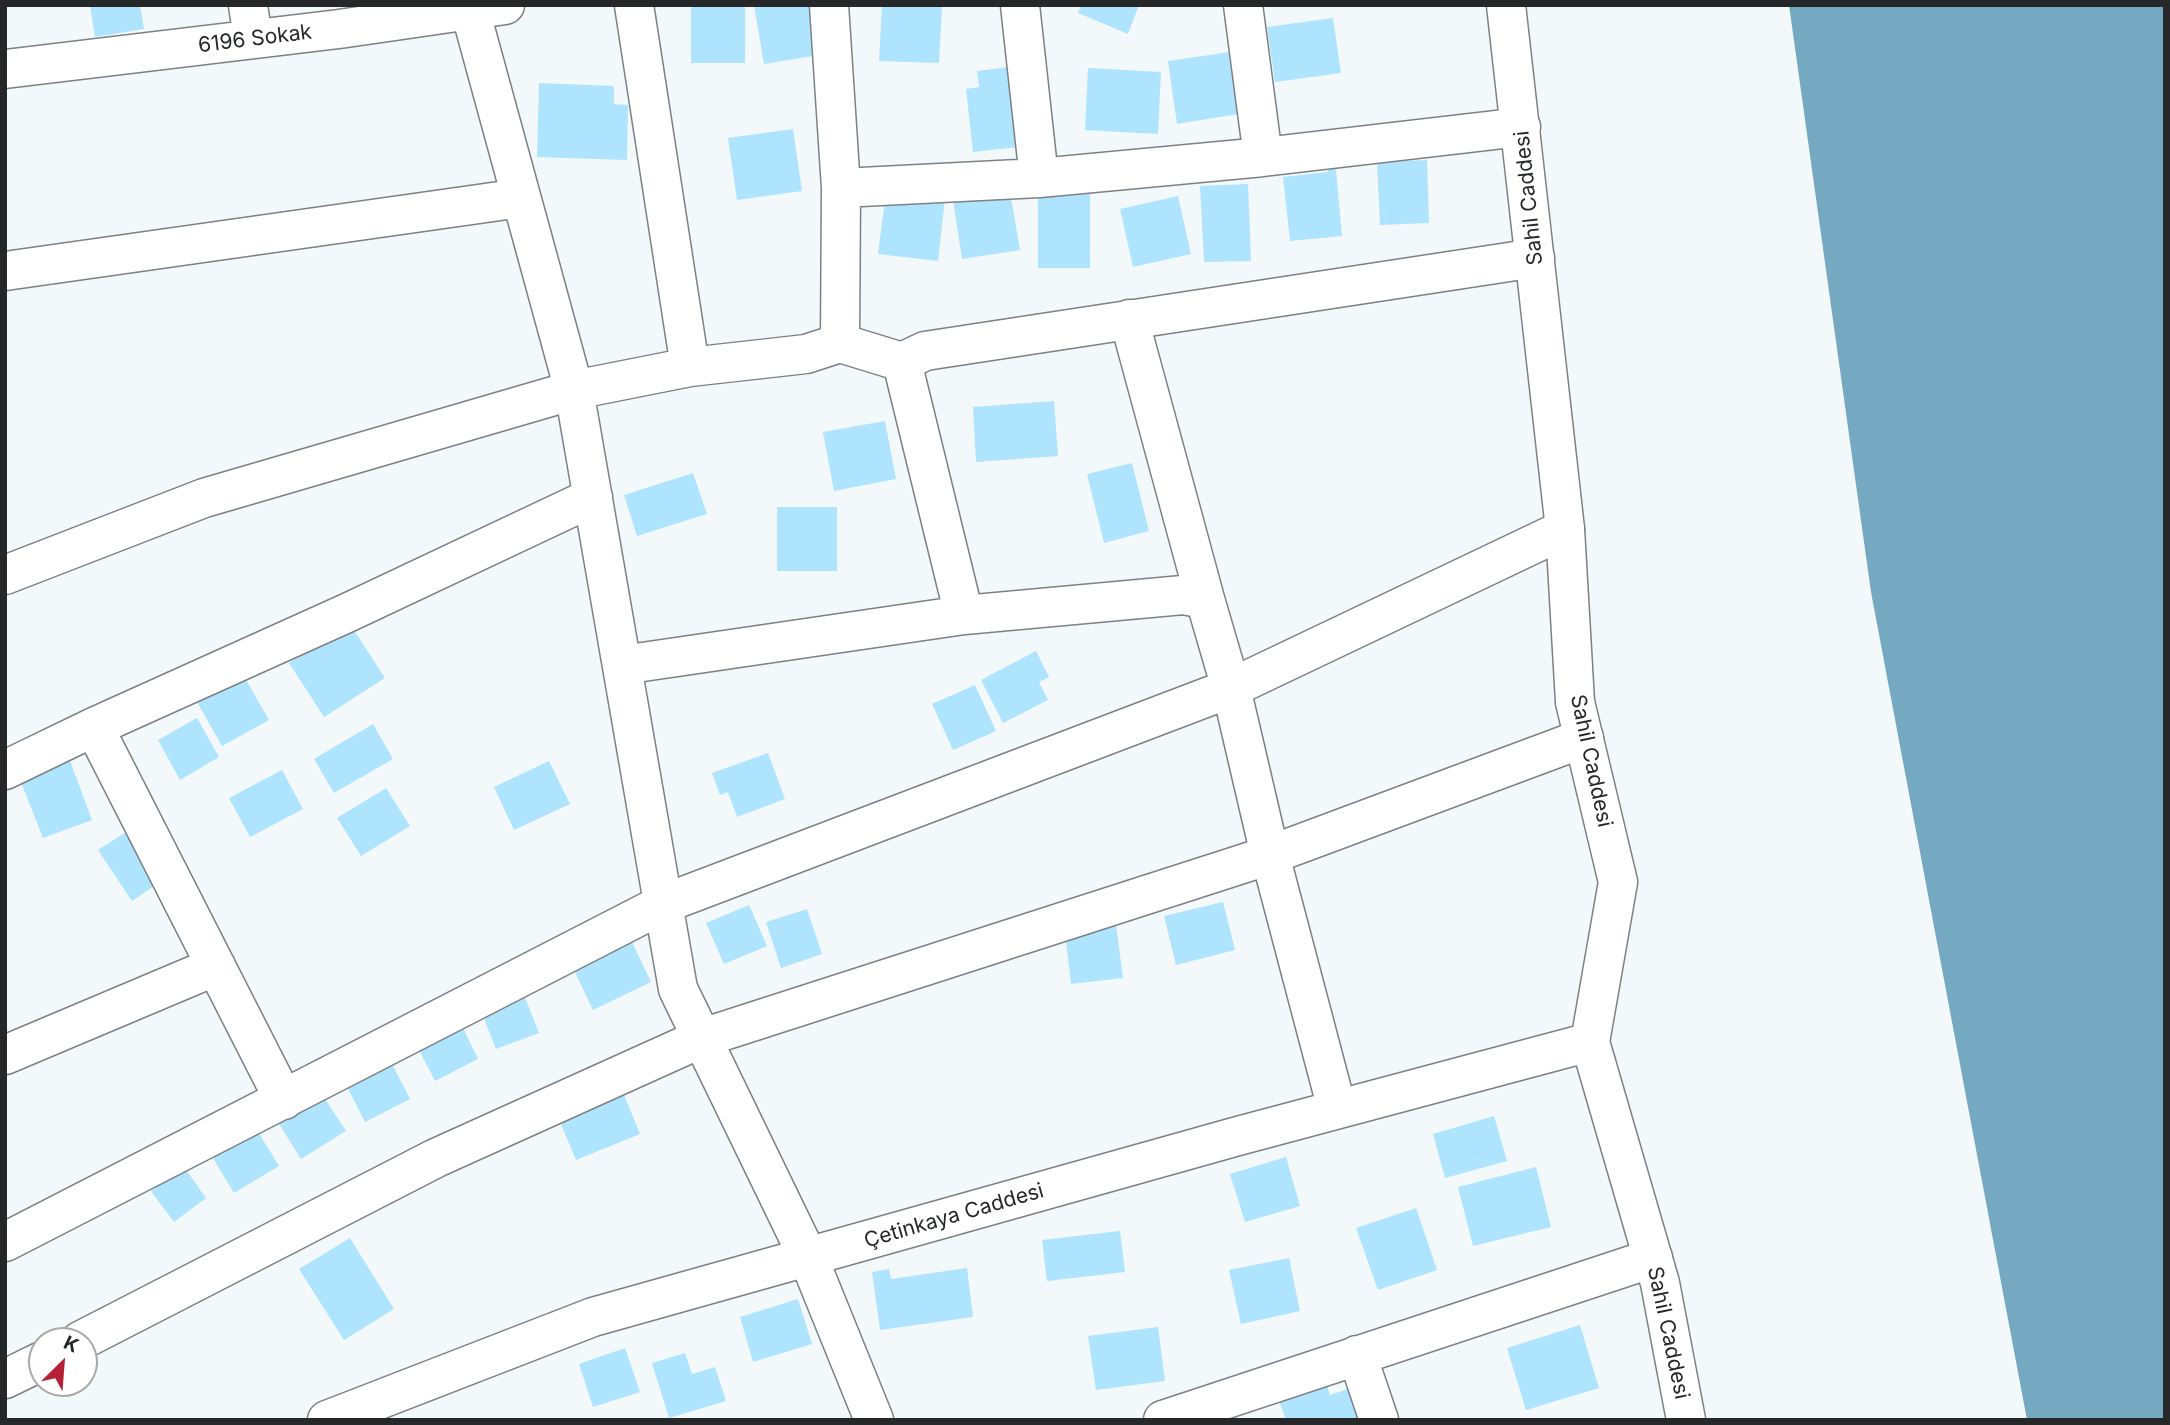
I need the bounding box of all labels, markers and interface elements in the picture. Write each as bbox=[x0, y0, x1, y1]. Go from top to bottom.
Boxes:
street label: 6196 Sokak bbox=[197, 20, 313, 58]
street label: Sahil Caddesi bbox=[1509, 130, 1549, 266]
street label: Sahil Caddesi bbox=[1565, 692, 1617, 830]
street label: Çetinkaya Caddesi bbox=[861, 1178, 1047, 1254]
street label: Sahil Caddesi bbox=[1642, 1264, 1694, 1402]
north arrow bbox=[28, 1327, 98, 1397]
text: K bbox=[60, 1331, 82, 1358]

